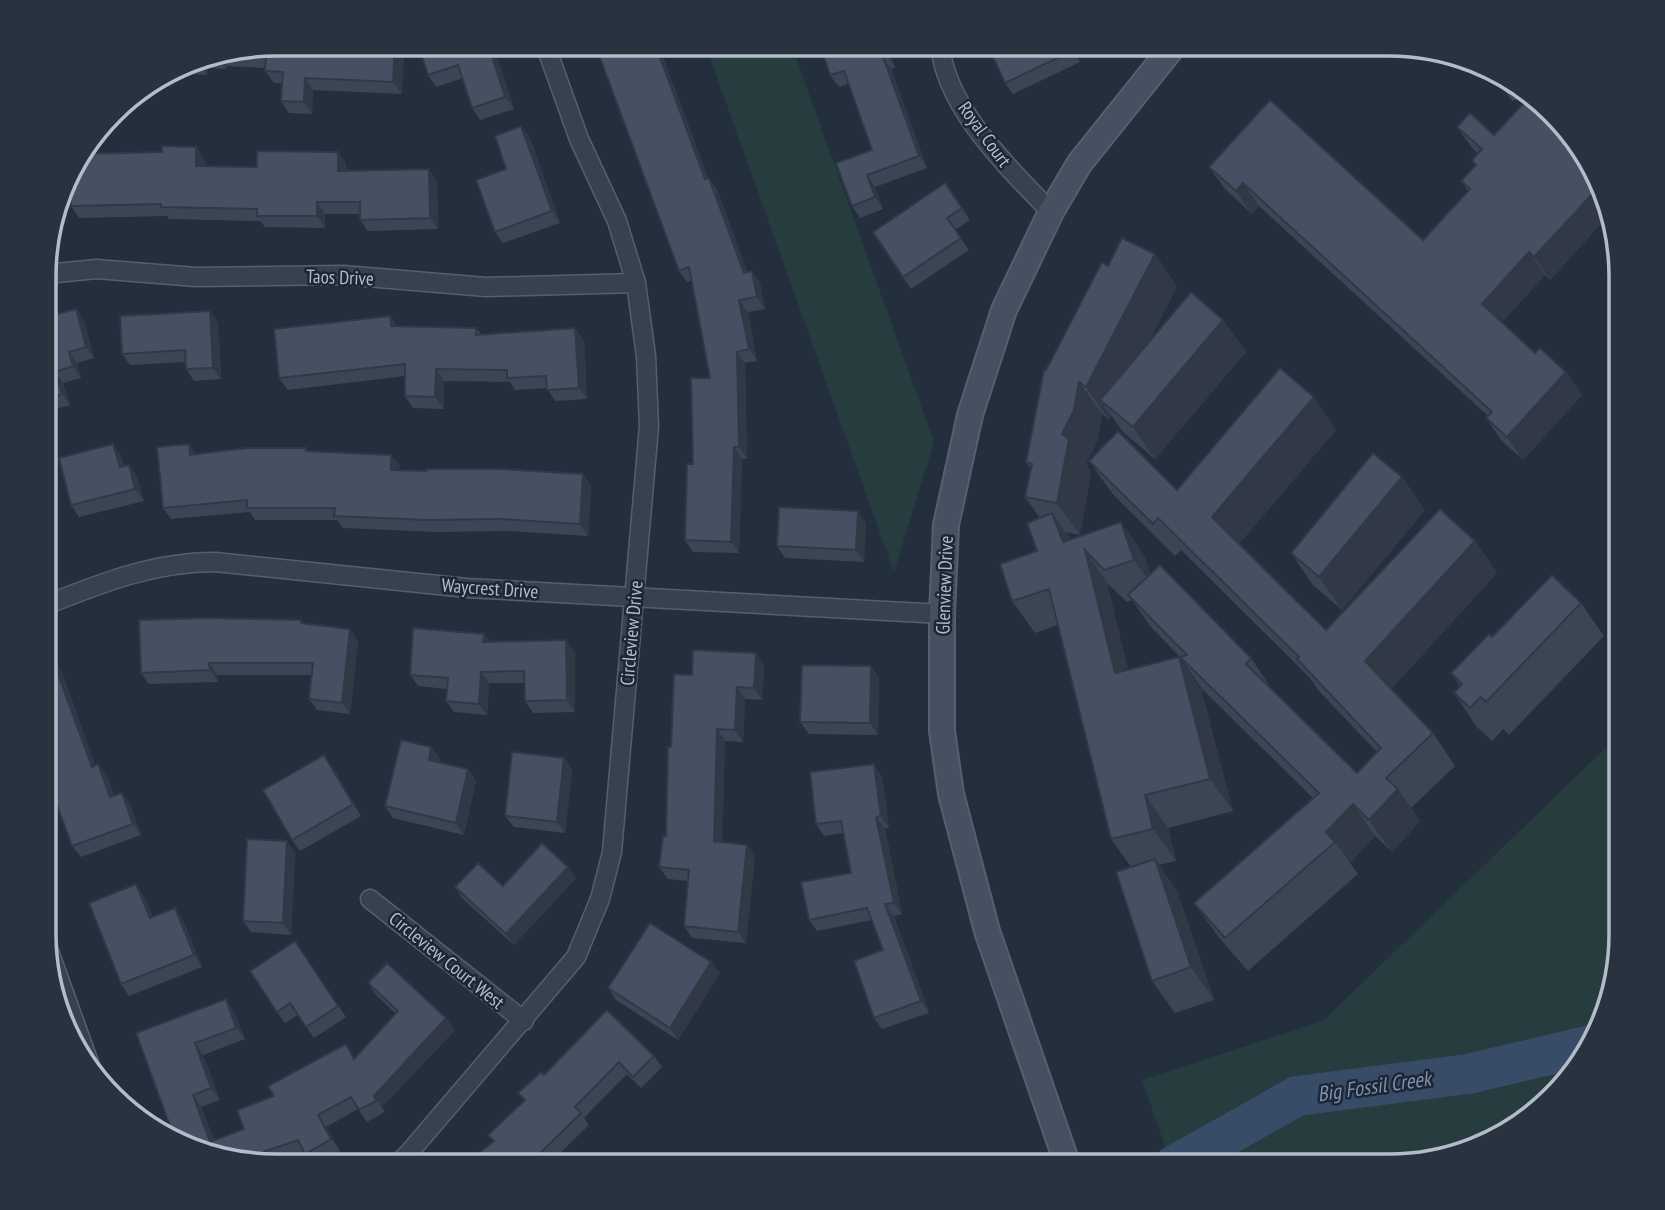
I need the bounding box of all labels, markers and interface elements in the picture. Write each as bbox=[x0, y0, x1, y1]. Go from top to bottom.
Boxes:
street label: Royal Court bbox=[953, 97, 1017, 172]
street label: Taos Drive bbox=[306, 264, 374, 290]
street label: Glenview Drive bbox=[930, 535, 958, 635]
street label: Waycrest Drive bbox=[441, 573, 539, 603]
street label: Circleview Drive bbox=[614, 579, 648, 687]
street label: Circleview Court West bbox=[384, 906, 510, 1014]
water label: Big Fossil Creek bbox=[1316, 1064, 1435, 1107]

